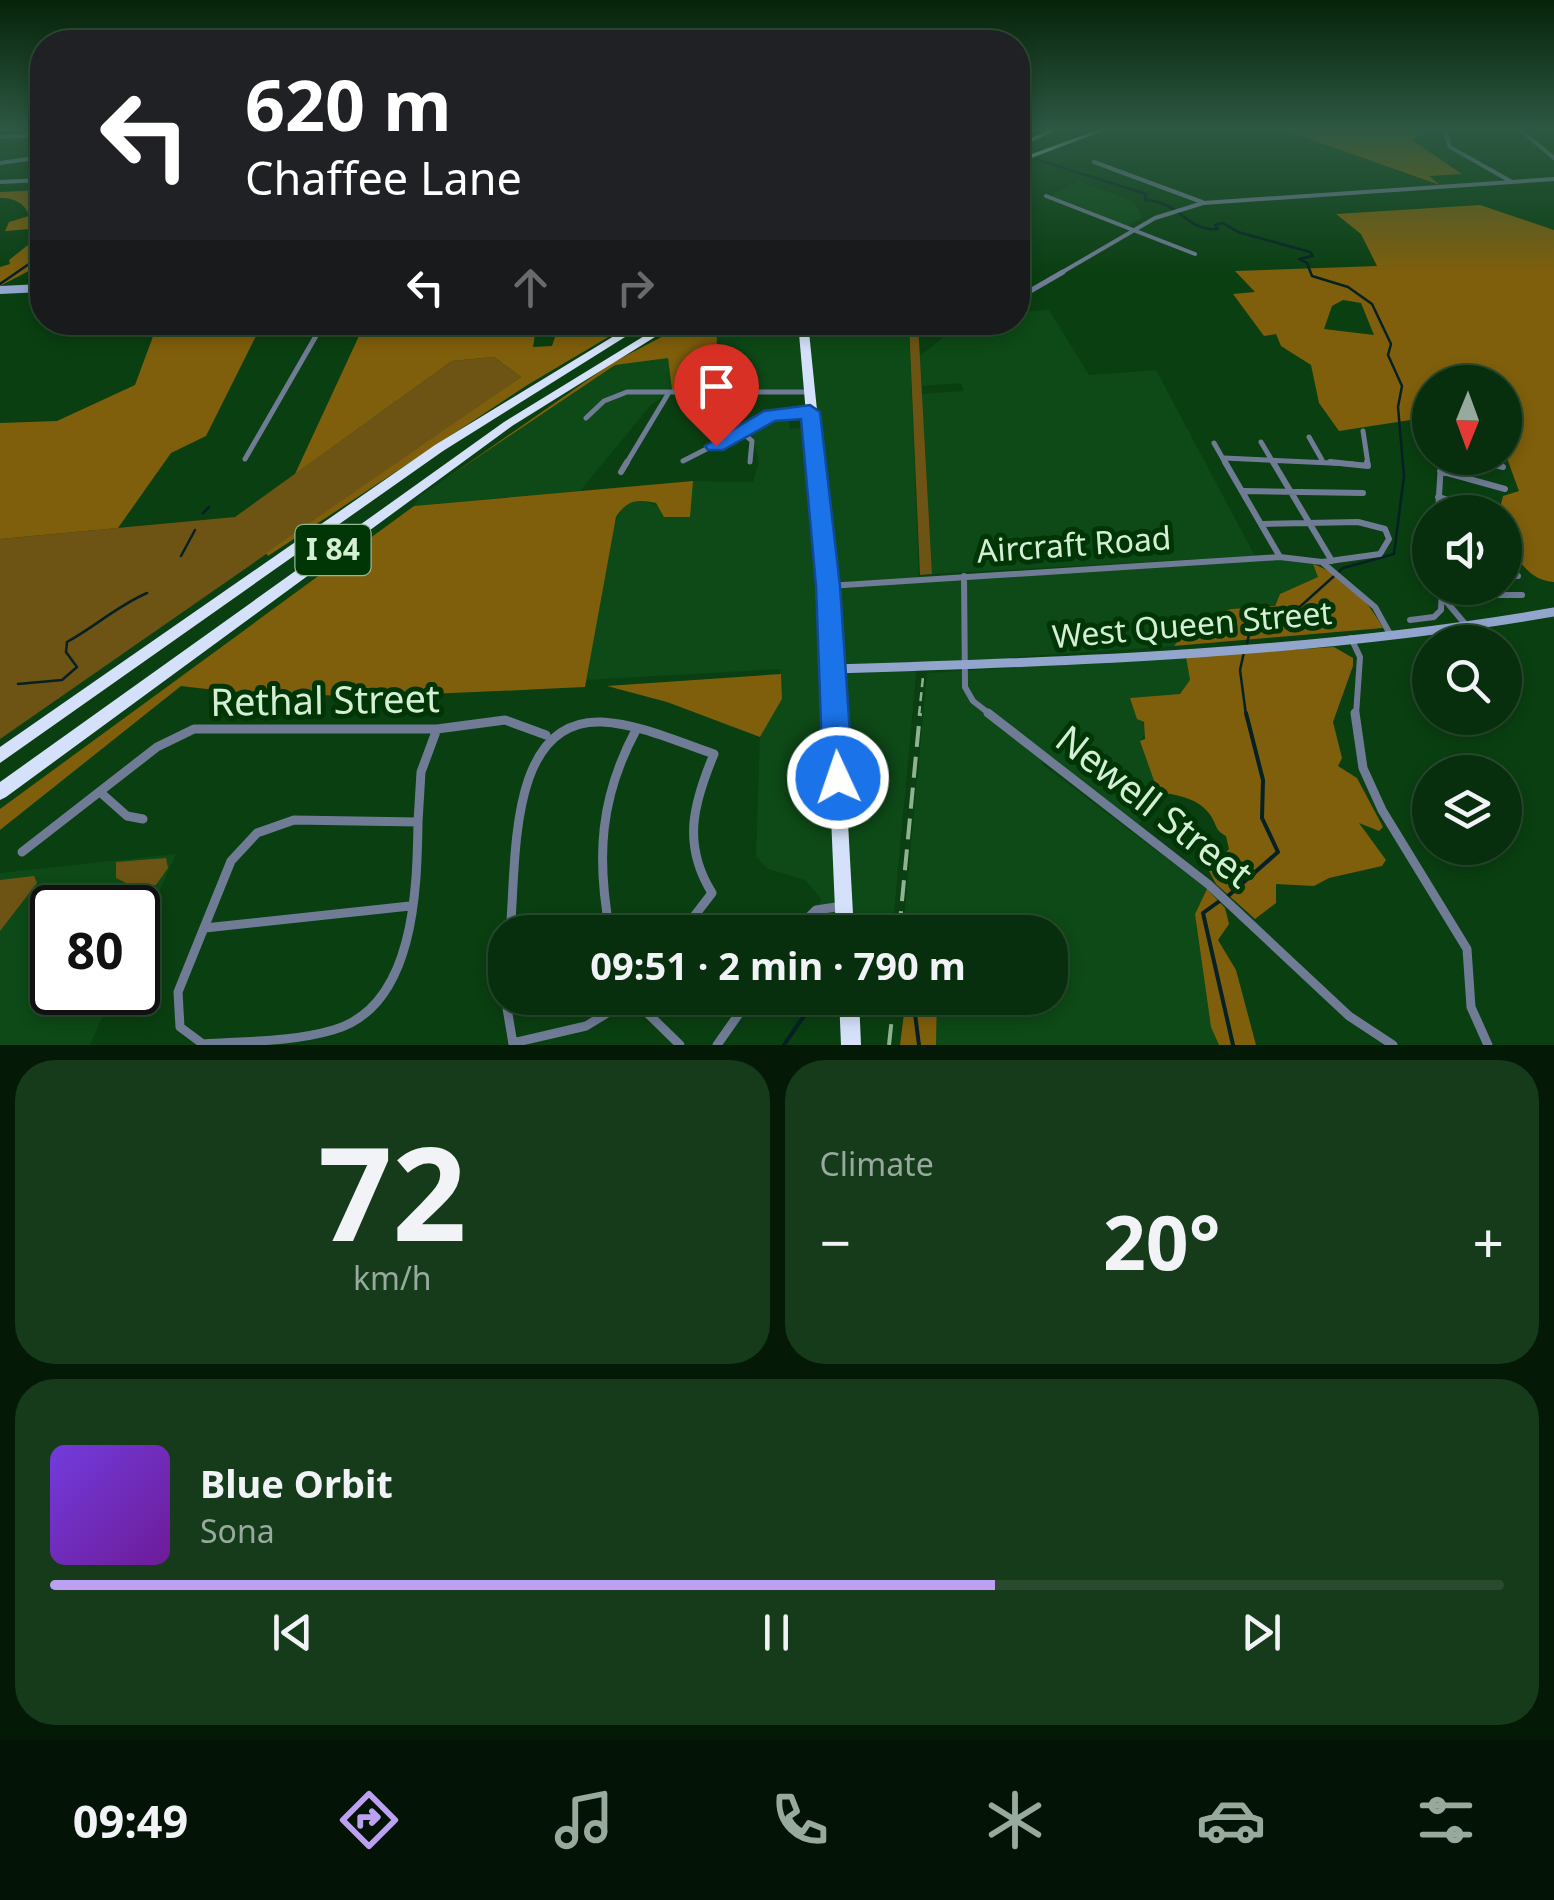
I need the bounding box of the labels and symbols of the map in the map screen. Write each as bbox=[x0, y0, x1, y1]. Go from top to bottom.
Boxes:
pin bbox=[674, 344, 759, 447]
north arrow bbox=[1412, 365, 1522, 475]
street label: Aircraft Road bbox=[975, 515, 1173, 572]
road number: I 84 bbox=[296, 525, 370, 575]
street label: West Queen Street bbox=[1050, 590, 1334, 657]
street label: Rethal Street bbox=[210, 671, 440, 727]
street label: Newell Street bbox=[1046, 712, 1264, 899]
position arrow bbox=[786, 726, 890, 830]
speed limit sign: 80 bbox=[30, 885, 160, 1015]

